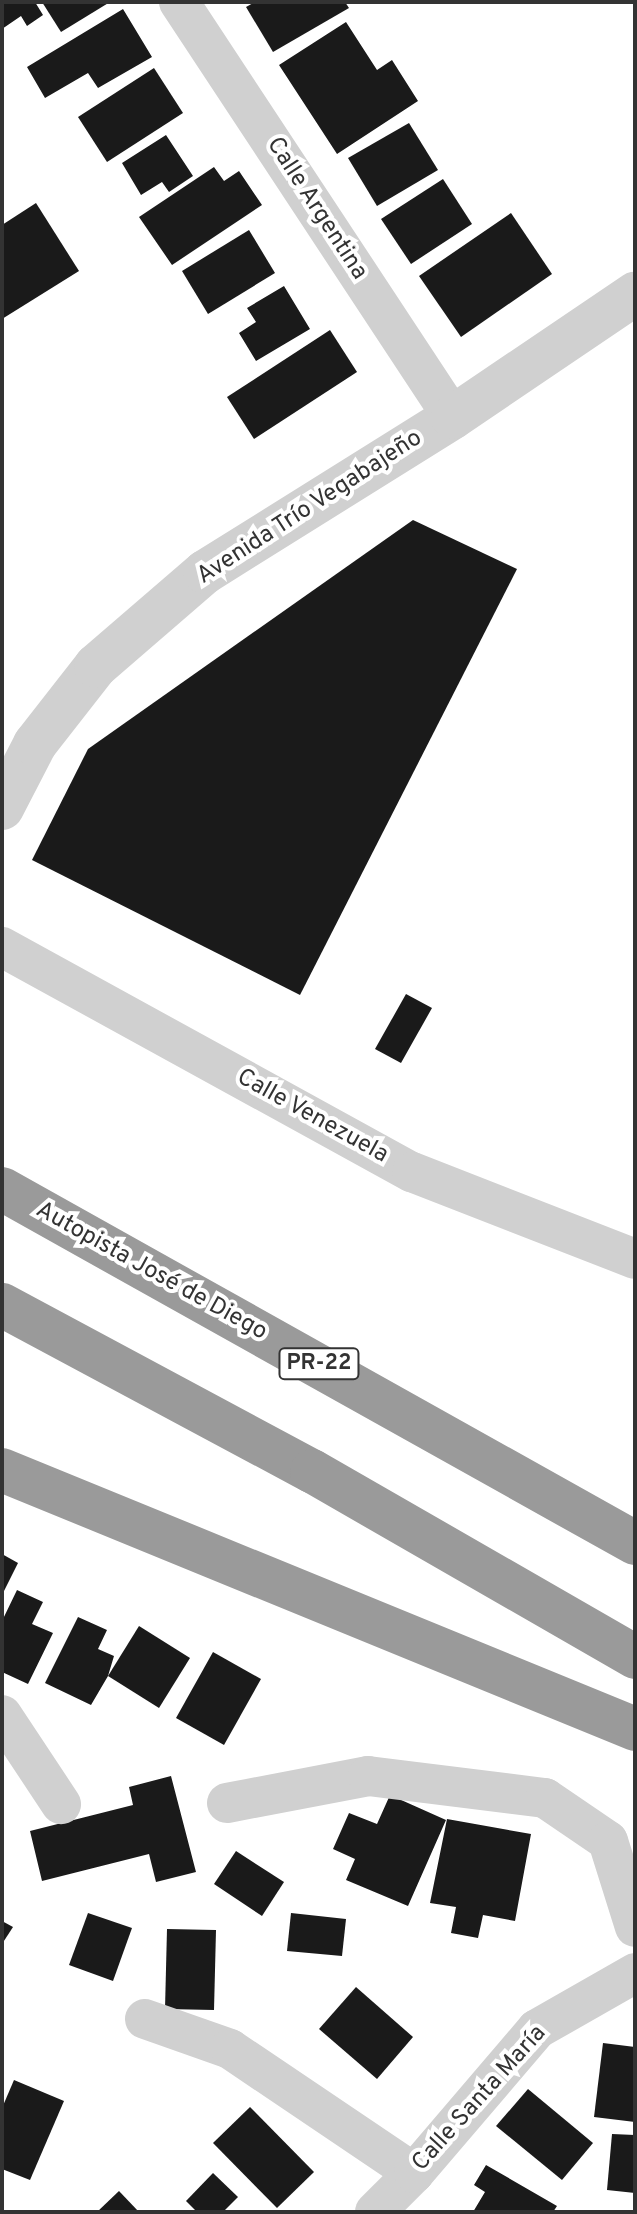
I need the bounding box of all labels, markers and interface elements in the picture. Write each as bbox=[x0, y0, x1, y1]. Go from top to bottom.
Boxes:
street label: Calle Argentina bbox=[259, 132, 373, 286]
street label: Avenida Trío Vegabajeño bbox=[191, 424, 429, 592]
street label: Calle Venezuela bbox=[231, 1063, 393, 1171]
street label: Autopista José de Diego bbox=[30, 1196, 272, 1348]
road number: PR-22 bbox=[277, 1346, 361, 1382]
street label: Calle Santa María bbox=[407, 2020, 553, 2178]

